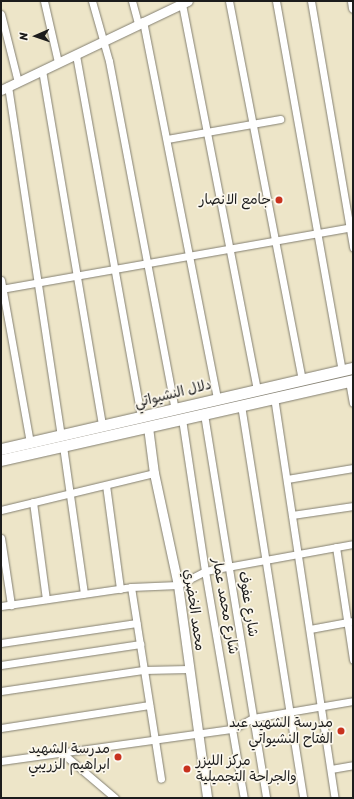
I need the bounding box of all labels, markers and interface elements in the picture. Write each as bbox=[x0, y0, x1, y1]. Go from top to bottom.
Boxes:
north arrow bbox=[16, 16, 56, 56]
text: N bbox=[14, 32, 33, 41]
place label: جامع الانصار bbox=[199, 192, 271, 208]
marker: جامع الانصار bbox=[274, 195, 284, 205]
street label: دلال النشيواتي bbox=[133, 376, 213, 412]
street label: شارع محمد عمار bbox=[208, 556, 242, 656]
street label: محمد الخضري bbox=[180, 568, 208, 652]
street label: شارع عفوف bbox=[235, 570, 261, 638]
place label: مدرسة الشهيد عبد الفتاح النشيواتي bbox=[229, 715, 333, 748]
marker: مدرسة الشهيد عبد الفتاح النشيواتي bbox=[336, 726, 346, 736]
place label: مدرسة الشهيد ابراهيم الزريبي bbox=[28, 741, 110, 774]
marker: مدرسة الشهيد ابراهيم الزريبي bbox=[113, 752, 123, 762]
place label: مركز الليزر والجراحة التجميلية bbox=[196, 753, 297, 786]
marker: مركز الليزر والجراحة التجميلية bbox=[181, 763, 193, 775]

